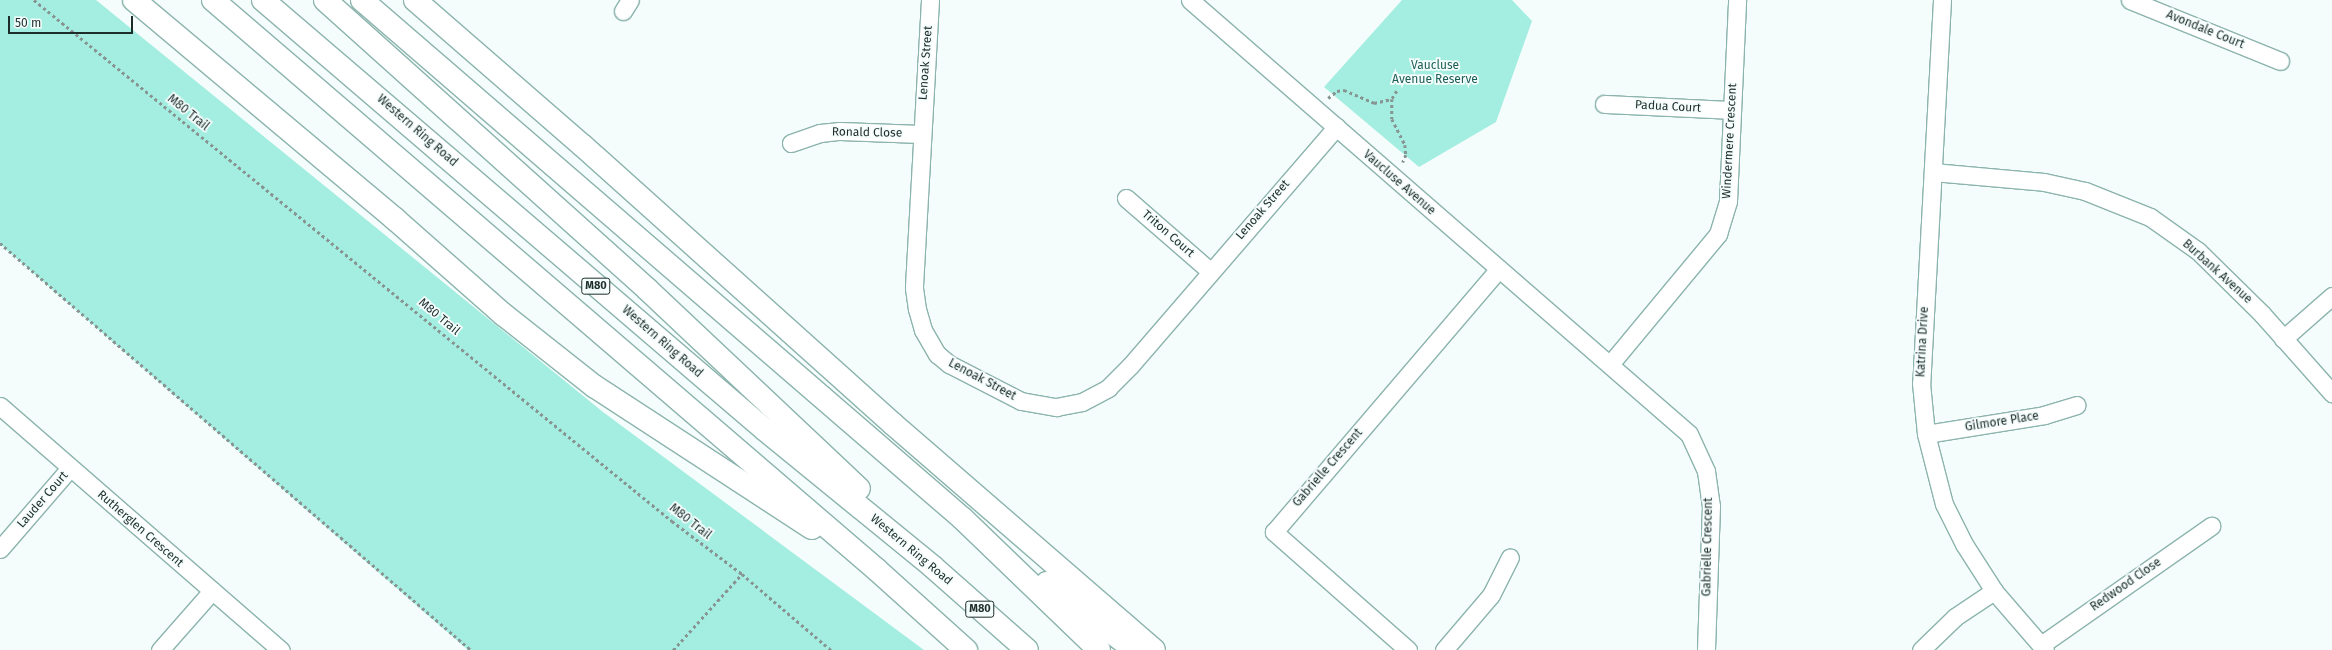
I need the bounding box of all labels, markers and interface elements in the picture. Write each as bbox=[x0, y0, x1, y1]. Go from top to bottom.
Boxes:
scale bar bbox=[10, 8, 135, 34]
street label: Avondale Court bbox=[2164, 8, 2246, 52]
text: 50 m bbox=[15, 16, 41, 30]
street label: Lenoak Street bbox=[916, 25, 936, 101]
park label: Vaucluse Avenue Reserve bbox=[1392, 59, 1478, 87]
street label: Windermere Crescent bbox=[1720, 83, 1740, 199]
street label: M80 Trail bbox=[164, 92, 212, 134]
street label: Western Ring Road bbox=[374, 92, 460, 170]
street label: Padua Court bbox=[1635, 98, 1701, 116]
street label: Ronald Close bbox=[832, 125, 902, 141]
street label: Vaucluse Avenue bbox=[1360, 148, 1438, 218]
street label: Lenoak Street bbox=[1233, 177, 1293, 243]
street label: Triton Court bbox=[1139, 207, 1197, 261]
street label: Burbank Avenue bbox=[2179, 237, 2255, 307]
road number: M80 bbox=[581, 277, 611, 295]
street label: M80 Trail bbox=[415, 296, 463, 338]
street label: Western Ring Road bbox=[619, 303, 705, 381]
street label: Katrina Drive bbox=[1914, 306, 1932, 378]
street label: Lenoak Street bbox=[946, 356, 1018, 404]
street label: Gilmore Place bbox=[1964, 409, 2040, 435]
street label: Gabrielle Crescent bbox=[1290, 426, 1366, 510]
street label: Lauder Court bbox=[14, 469, 72, 531]
street label: Rutherglen Crescent bbox=[94, 488, 186, 570]
street label: Gabrielle Crescent bbox=[1700, 497, 1716, 597]
street label: M80 Trail bbox=[666, 501, 714, 543]
street label: Western Ring Road bbox=[867, 512, 955, 588]
street label: Redwood Close bbox=[2088, 555, 2164, 615]
road number: M80 bbox=[965, 600, 995, 618]

